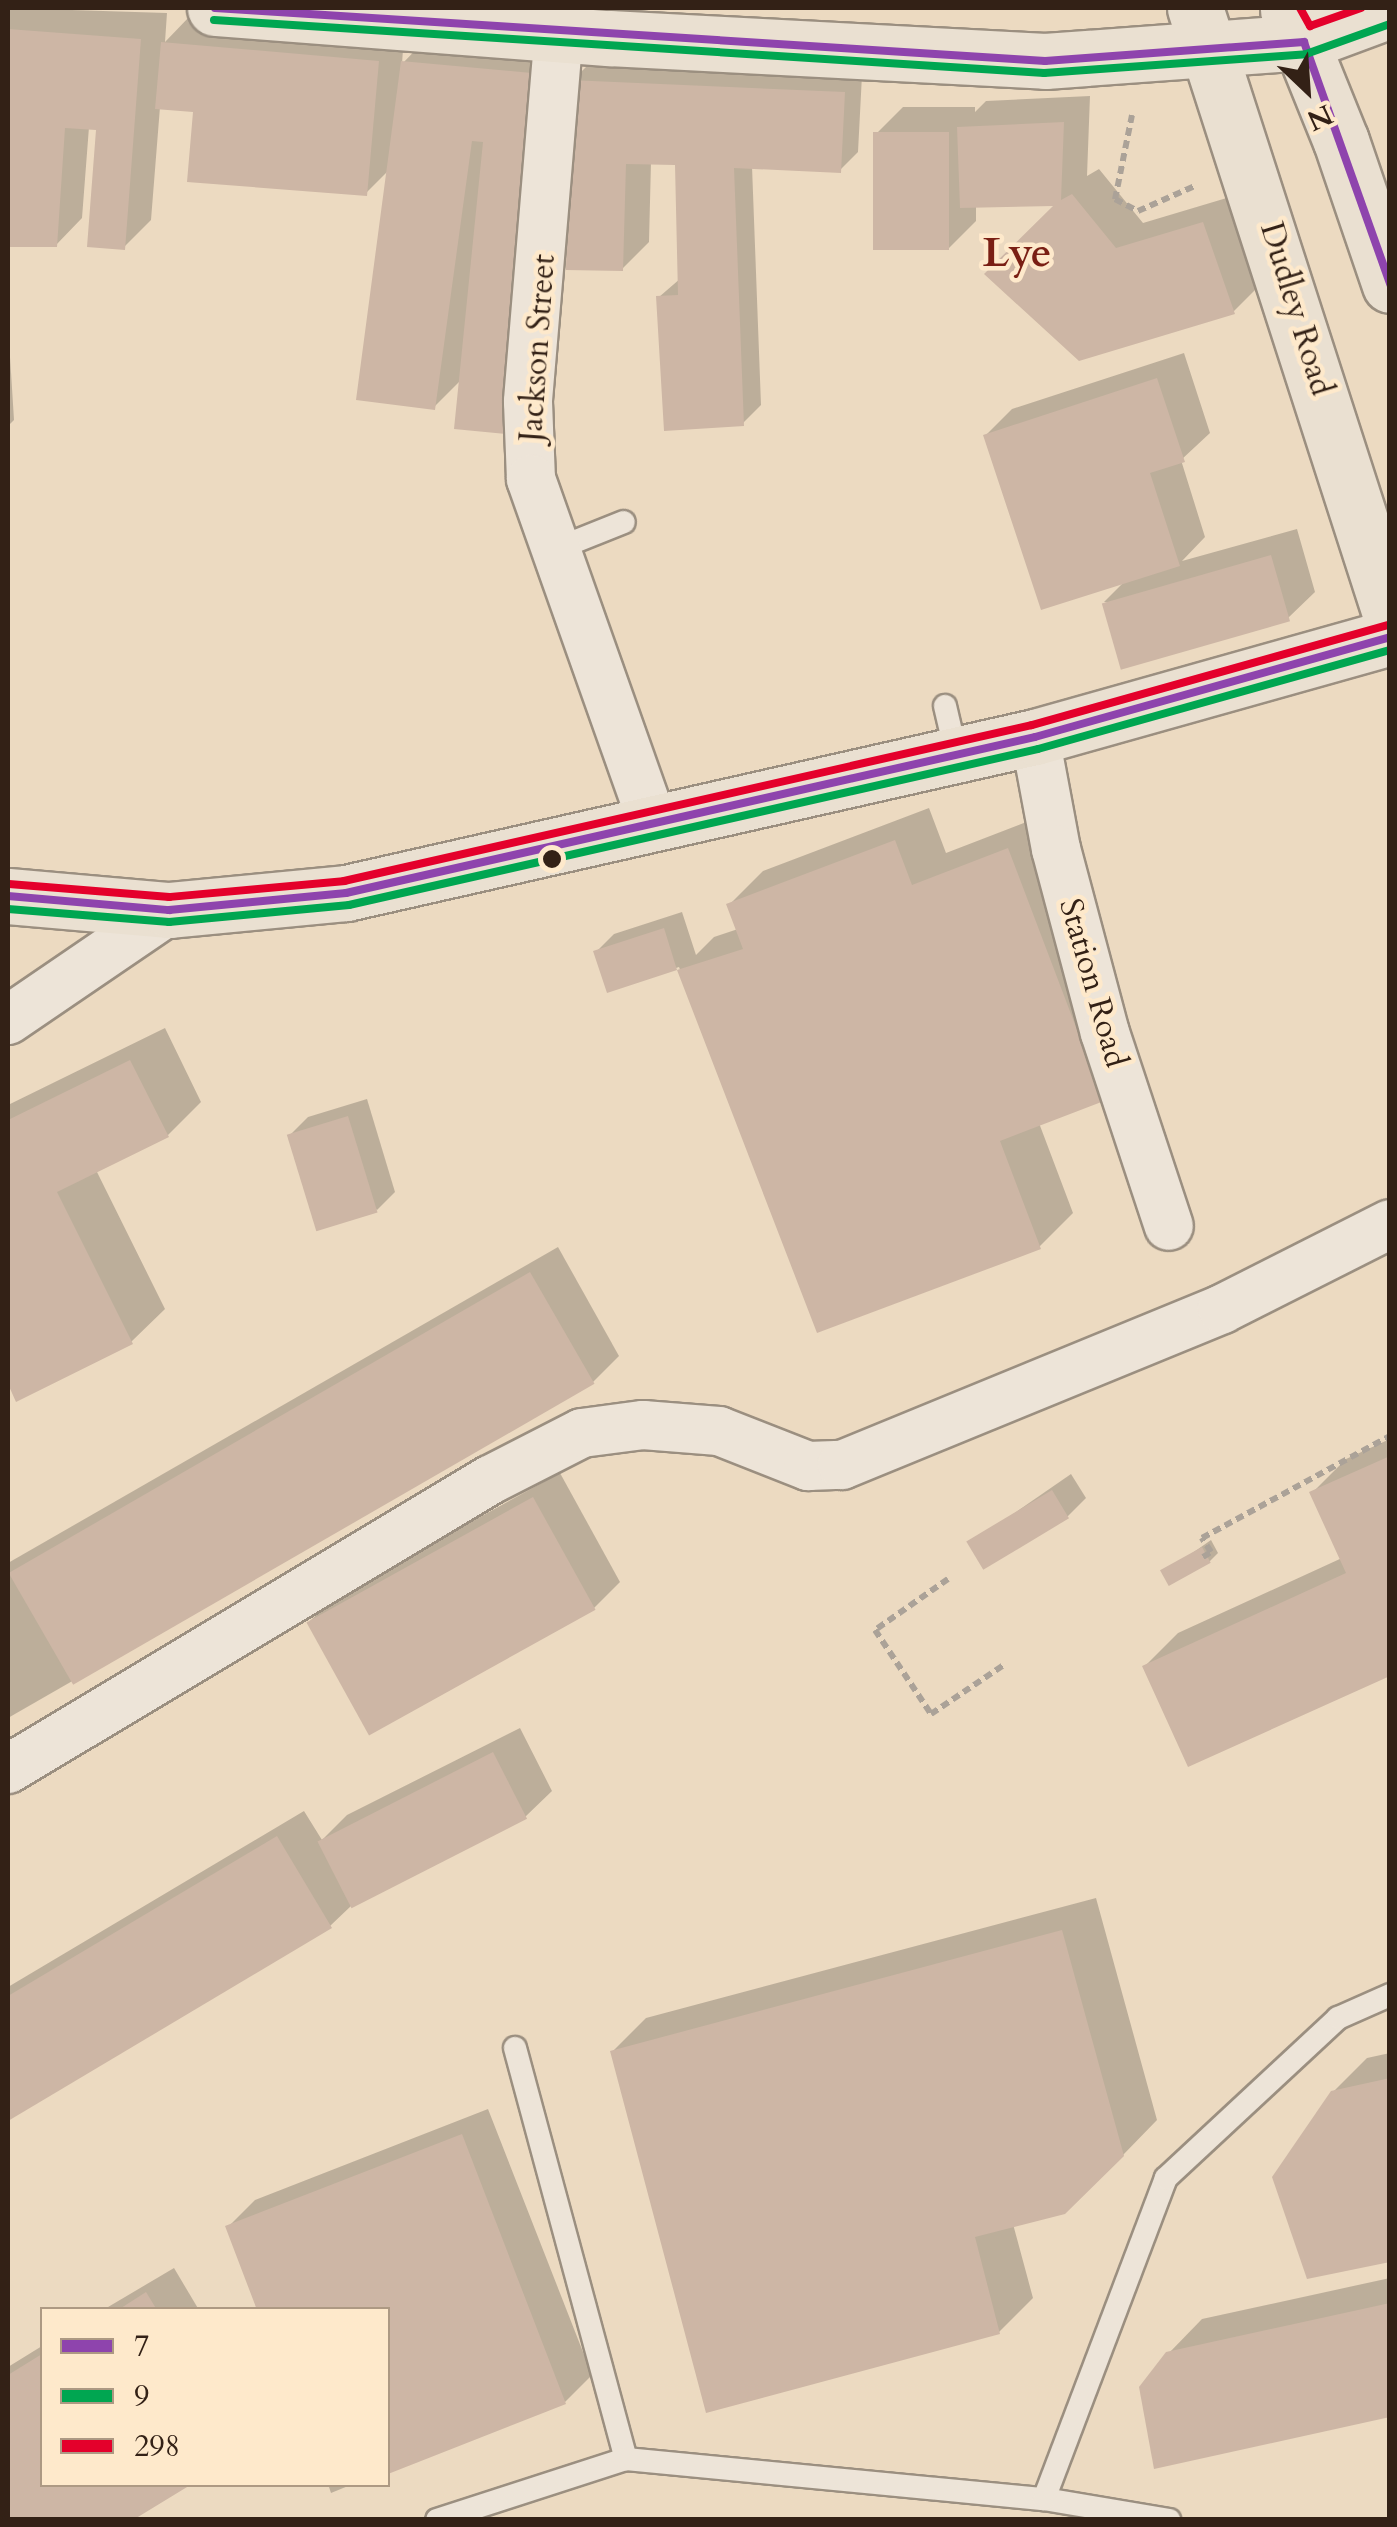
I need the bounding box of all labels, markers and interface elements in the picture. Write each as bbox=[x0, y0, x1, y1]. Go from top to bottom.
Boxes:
north arrow bbox=[1257, 40, 1357, 140]
text: N bbox=[1301, 95, 1339, 140]
street label: Dudley Road bbox=[1251, 218, 1341, 400]
district label: Lye bbox=[982, 228, 1052, 278]
street label: Jackson Street bbox=[512, 253, 564, 443]
unlabelled marker bbox=[542, 849, 562, 869]
street label: Station Road bbox=[1051, 894, 1135, 1072]
legend bbox=[40, 2307, 390, 2487]
text: 7 bbox=[134, 2326, 149, 2367]
text: 9 bbox=[134, 2376, 149, 2417]
text: 298 bbox=[134, 2426, 180, 2467]

